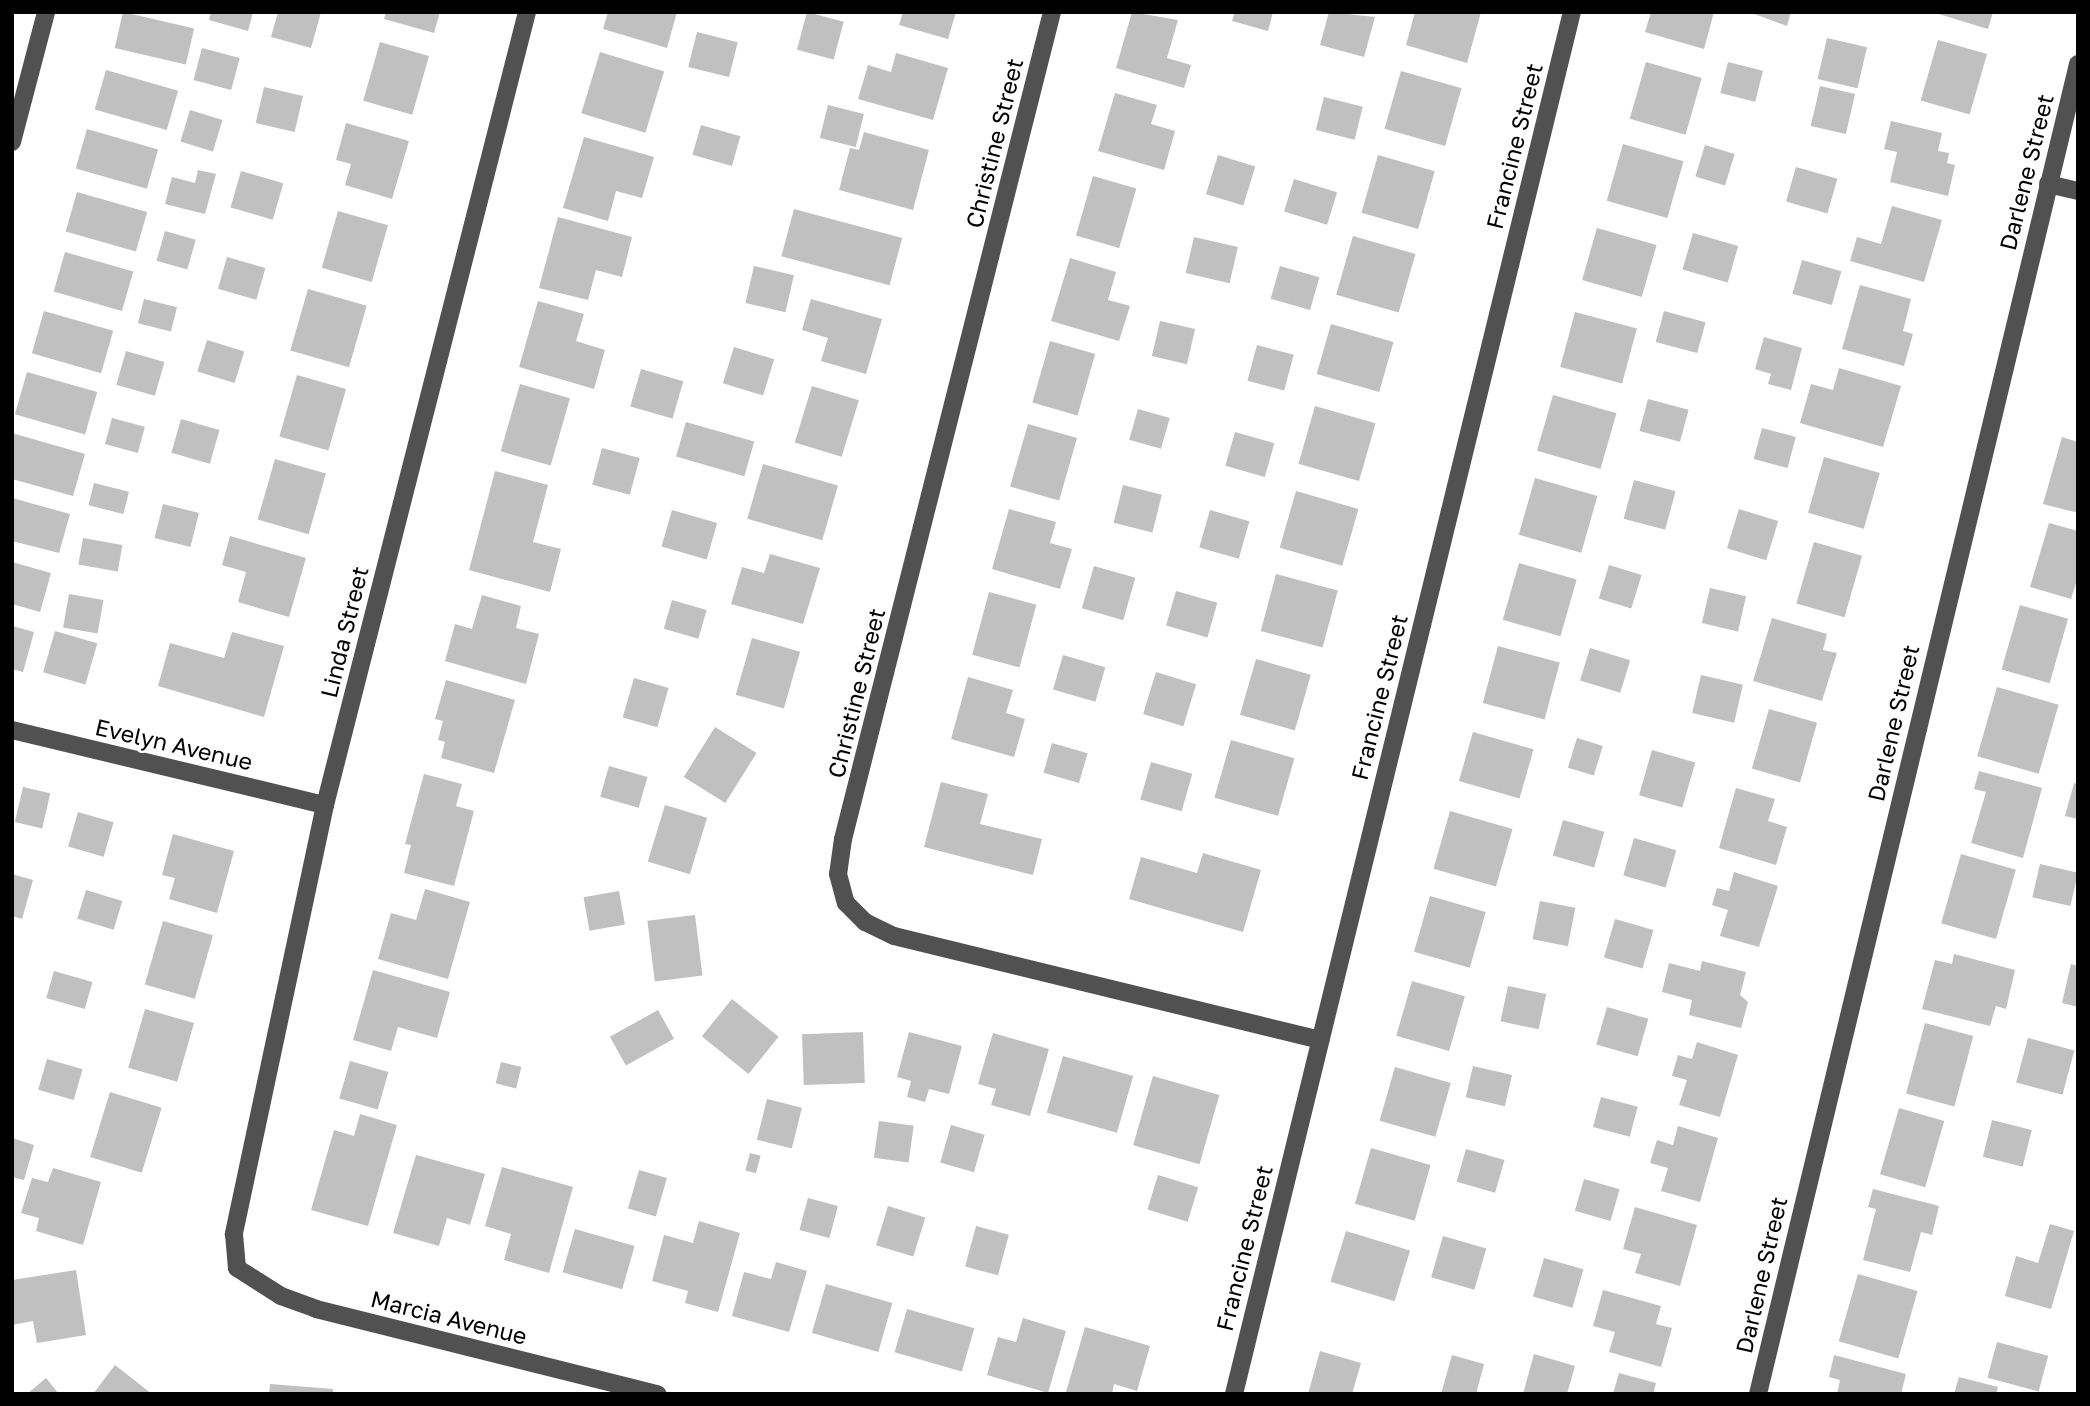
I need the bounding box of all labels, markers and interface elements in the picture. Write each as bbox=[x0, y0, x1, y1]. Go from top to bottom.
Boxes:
street label: Christine Street bbox=[960, 55, 1028, 231]
street label: Francine Street bbox=[1480, 60, 1548, 232]
street label: Darlene Street bbox=[1993, 91, 2059, 253]
street label: Linda Street bbox=[314, 563, 374, 701]
street label: Christine Street bbox=[822, 605, 890, 781]
street label: Francine Street bbox=[1345, 611, 1413, 783]
street label: Darlene Street bbox=[1862, 642, 1924, 804]
street label: Evelyn Avenue bbox=[93, 713, 255, 775]
street label: Francine Street bbox=[1210, 1162, 1278, 1334]
street label: Darlene Street bbox=[1730, 1194, 1792, 1356]
street label: Marcia Avenue bbox=[368, 1284, 530, 1350]

